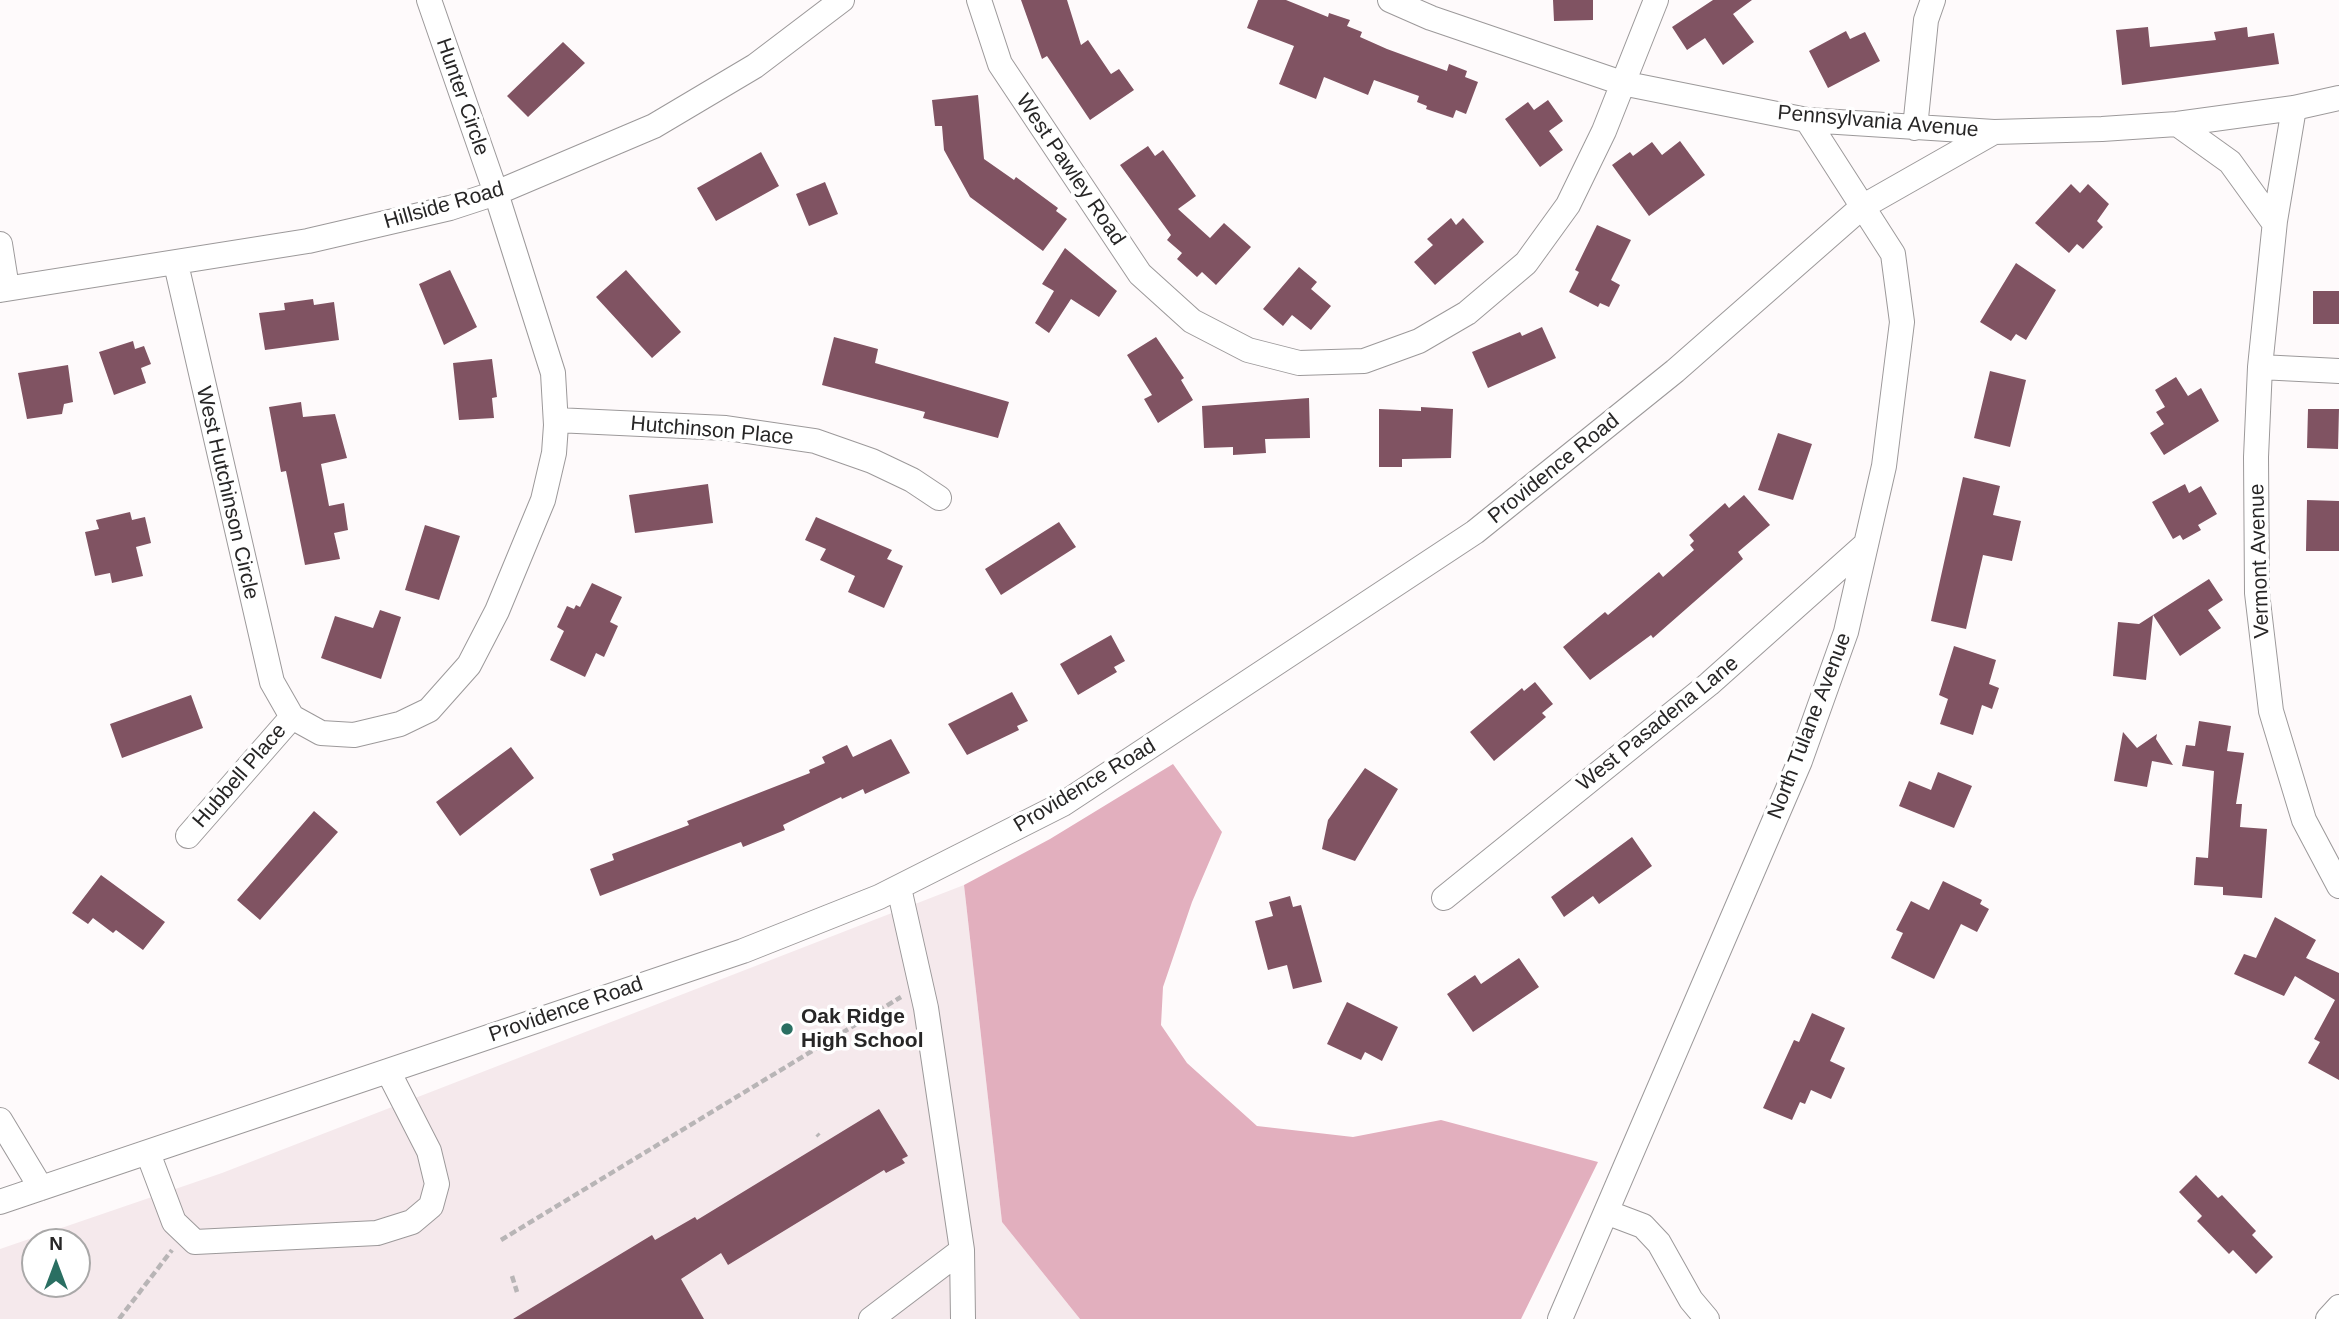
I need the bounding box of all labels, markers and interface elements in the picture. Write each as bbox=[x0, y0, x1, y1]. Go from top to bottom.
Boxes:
street label: Hunter Circle bbox=[430, 35, 494, 159]
street label: West Pawley Road bbox=[1010, 90, 1130, 250]
street label: Pennsylvania Avenue bbox=[1776, 101, 1980, 143]
street label: Hillside Road bbox=[381, 177, 507, 235]
street label: West Hutchinson Circle bbox=[190, 384, 264, 602]
street label: Providence Road bbox=[1483, 409, 1625, 529]
street label: Hutchinson Place bbox=[629, 411, 795, 451]
street label: Vermont Avenue bbox=[2245, 483, 2275, 639]
street label: North Tulane Avenue bbox=[1763, 629, 1857, 823]
street label: West Pasadena Lane bbox=[1572, 651, 1744, 797]
street label: Hubbell Place bbox=[188, 719, 292, 833]
street label: Providence Road bbox=[1009, 734, 1161, 838]
street label: Providence Road bbox=[486, 972, 646, 1048]
place label: Oak Ridge High School bbox=[801, 1004, 923, 1054]
marker: Oak Ridge High School bbox=[779, 1021, 795, 1037]
north arrow bbox=[21, 1228, 91, 1298]
text: N bbox=[49, 1233, 63, 1254]

